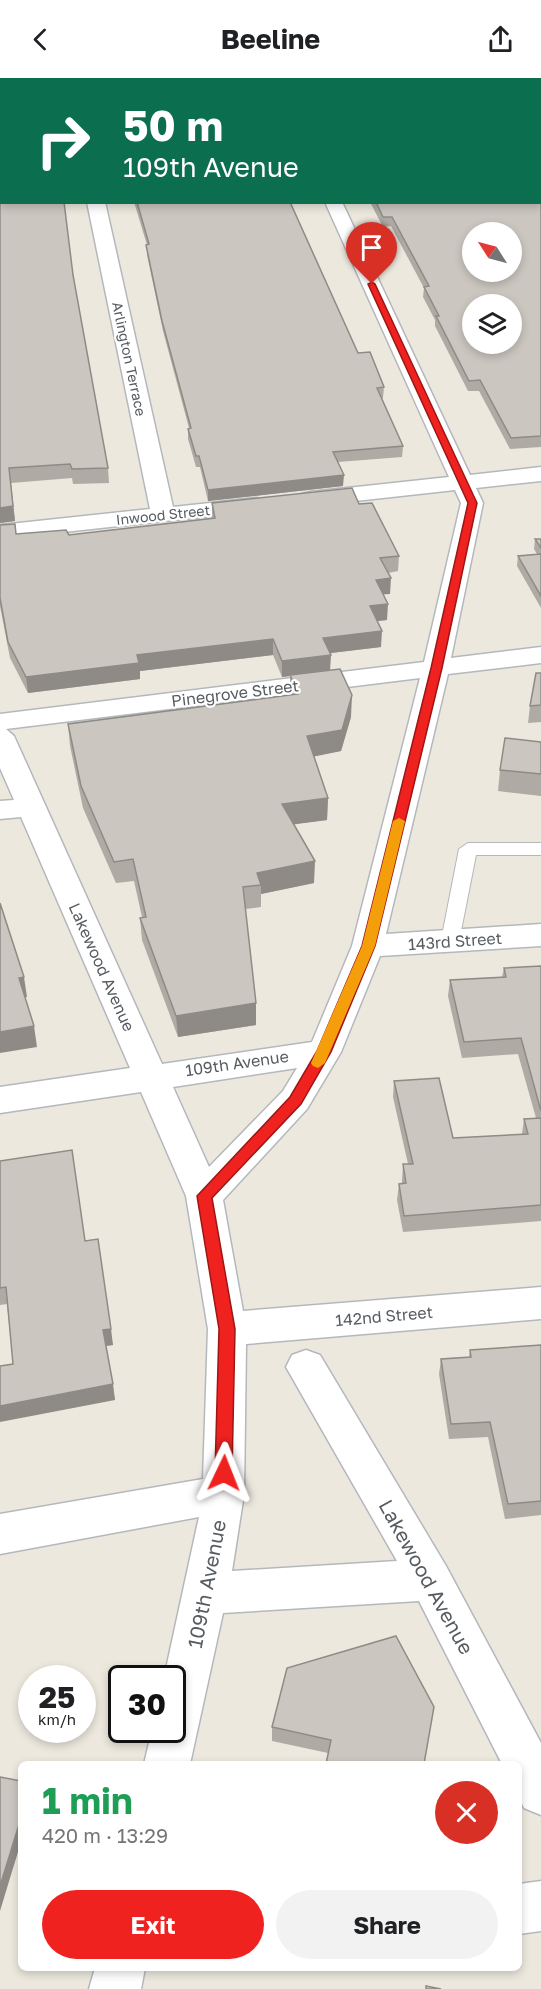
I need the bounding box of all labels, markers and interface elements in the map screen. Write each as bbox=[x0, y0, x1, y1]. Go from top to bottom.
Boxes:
icon: back bbox=[24, 23, 57, 56]
text: Beeline bbox=[221, 23, 320, 55]
icon: share bbox=[484, 23, 517, 56]
text: 50 m bbox=[123, 100, 223, 150]
icon: right bbox=[24, 102, 102, 180]
text: 109th Avenue bbox=[123, 151, 299, 183]
pin bbox=[346, 222, 397, 284]
north arrow bbox=[462, 222, 522, 282]
map controls bbox=[462, 222, 522, 354]
icon: arrive bbox=[355, 231, 388, 264]
button: layers bbox=[462, 294, 522, 354]
street label: Arlington Terrace bbox=[109, 300, 150, 418]
street label: Inwood Street bbox=[115, 501, 211, 528]
street label: Pinegrove Street bbox=[170, 675, 300, 711]
street label: Lakewood Avenue bbox=[65, 900, 139, 1034]
street label: 143rd Street bbox=[407, 928, 503, 954]
street label: 109th Avenue bbox=[184, 1046, 290, 1080]
street label: 142nd Street bbox=[334, 1302, 434, 1330]
position arrow bbox=[192, 1441, 256, 1505]
street label: Lakewood Avenue bbox=[374, 1495, 479, 1658]
street label: 109th Avenue bbox=[182, 1518, 230, 1650]
speed limit sign: 30 bbox=[108, 1665, 186, 1743]
text: 25 bbox=[39, 1679, 75, 1715]
text: km/h bbox=[38, 1710, 76, 1728]
text: 1 min bbox=[42, 1779, 133, 1822]
button: close bbox=[435, 1781, 498, 1844]
text: 420 m · 13:29 bbox=[42, 1823, 168, 1847]
button: Exit bbox=[42, 1890, 264, 1959]
button: Share bbox=[276, 1890, 498, 1959]

